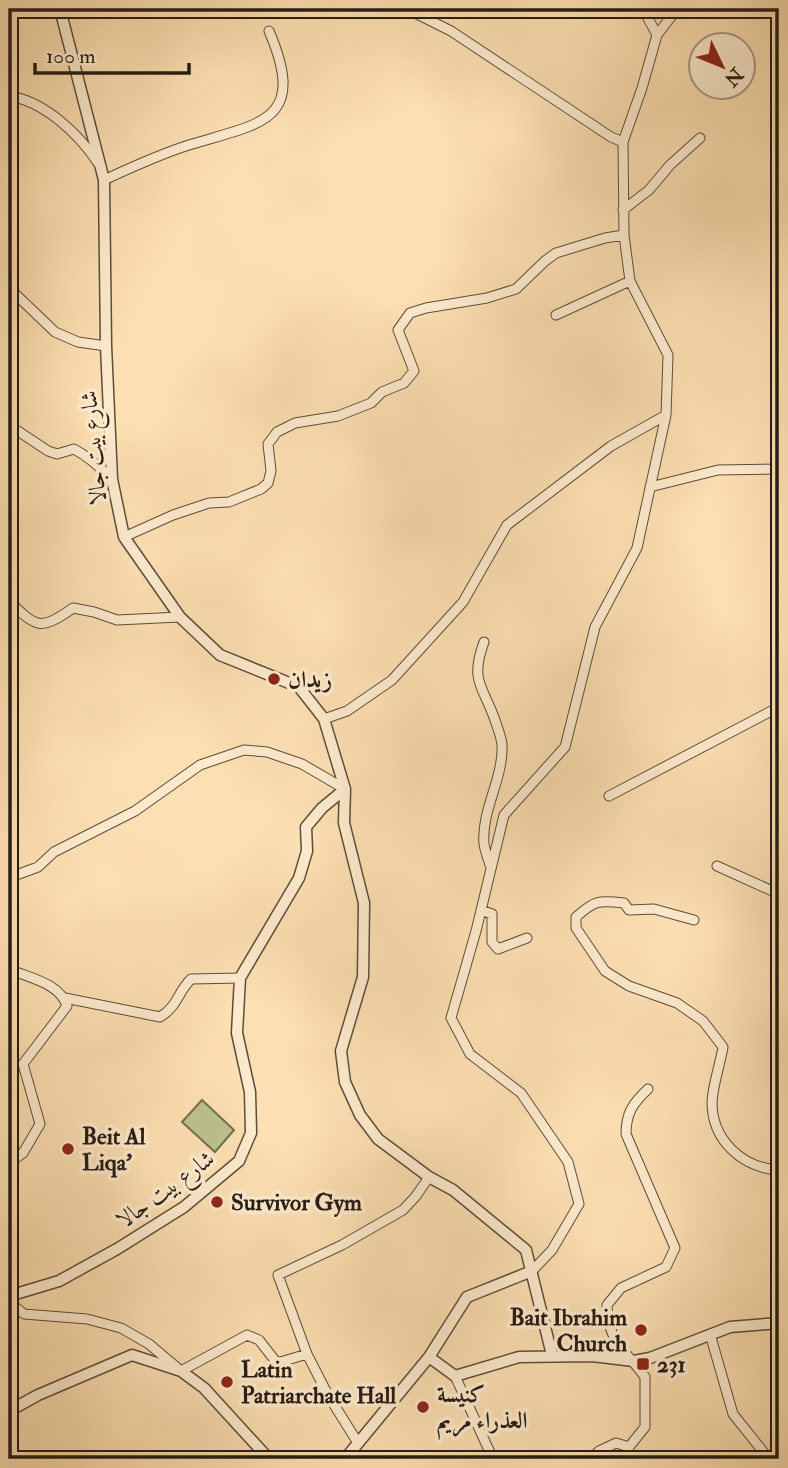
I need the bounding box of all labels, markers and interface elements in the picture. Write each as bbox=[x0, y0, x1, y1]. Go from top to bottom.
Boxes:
scale bar bbox=[35, 32, 189, 76]
north arrow bbox=[686, 32, 756, 102]
text: 100 m bbox=[46, 43, 96, 70]
text: N bbox=[718, 62, 749, 92]
street label: شارع بيت جالا bbox=[74, 389, 118, 506]
place label: زيدان bbox=[288, 665, 332, 694]
marker: زيدان bbox=[266, 671, 282, 687]
place label: Beit Al Liqa' bbox=[82, 1122, 147, 1178]
marker: Beit Al Liqa' bbox=[60, 1141, 76, 1157]
street label: شارع بيت جالا bbox=[110, 1144, 223, 1239]
place label: Survivor Gym bbox=[231, 1188, 362, 1218]
marker: Survivor Gym bbox=[209, 1194, 225, 1210]
place label: Bait Ibrahim Church bbox=[510, 1303, 627, 1358]
marker: Bait Ibrahim Church bbox=[633, 1322, 649, 1338]
place label: 231 bbox=[657, 1350, 686, 1379]
place label: Latin Patriarchate Hall bbox=[241, 1355, 397, 1410]
marker: 231 bbox=[635, 1356, 651, 1372]
marker: Latin Patriarchate Hall bbox=[219, 1374, 235, 1390]
place label: كنيسة العذراء مريم bbox=[437, 1380, 528, 1440]
marker: كنيسة العذراء مريم bbox=[415, 1399, 431, 1415]

